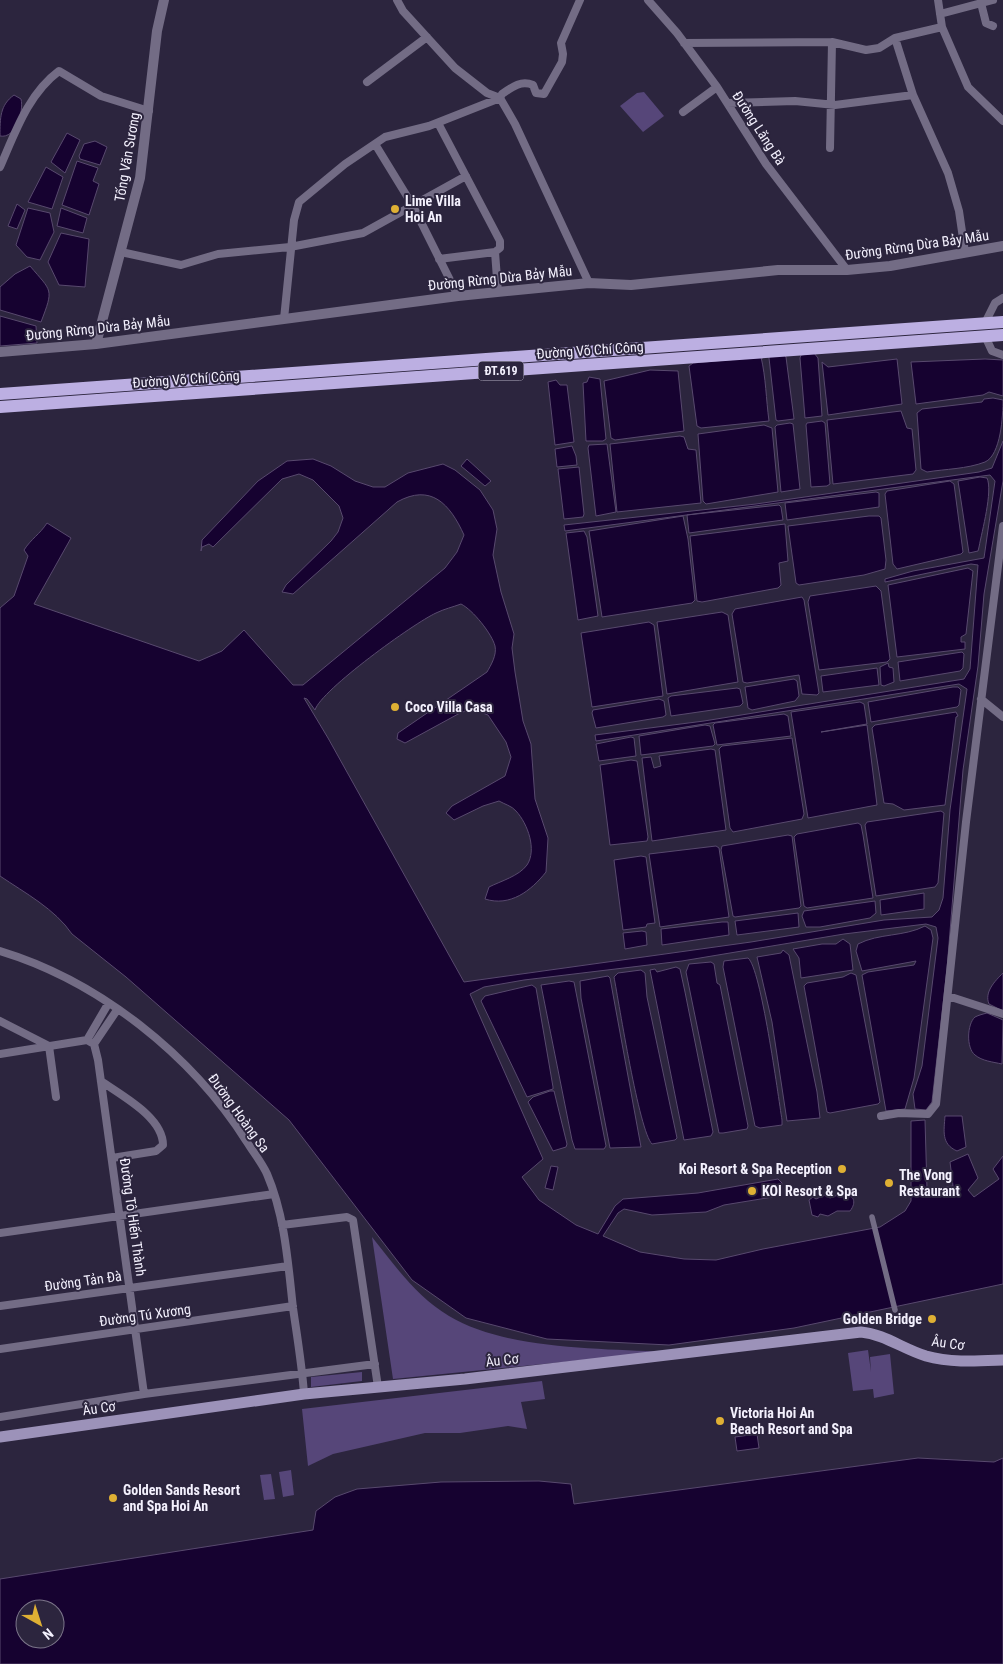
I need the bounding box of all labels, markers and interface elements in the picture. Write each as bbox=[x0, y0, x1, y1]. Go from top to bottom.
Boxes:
street label: Đường Lăng Bà bbox=[729, 88, 789, 168]
street label: Tống Văn Sương bbox=[111, 111, 143, 203]
place label: Lime Villa Hoi An bbox=[405, 193, 461, 225]
marker: Lime Villa Hoi An bbox=[389, 203, 401, 215]
street label: Đường Rừng Dừa Bảy Mẫu bbox=[844, 227, 990, 263]
street label: Đường Rừng Dừa Bảy Mẫu bbox=[427, 262, 573, 294]
street label: Đường Rừng Dừa Bảy Mẫu bbox=[25, 312, 171, 344]
street label: Đường Võ Chí Công bbox=[536, 338, 644, 362]
road number: ĐT.619 bbox=[478, 362, 524, 381]
street label: Đường Võ Chí Công bbox=[132, 367, 240, 391]
place label: Coco Villa Casa bbox=[405, 699, 493, 715]
marker: Coco Villa Casa bbox=[389, 701, 401, 713]
street label: Đường Hoàng Sa bbox=[205, 1071, 273, 1155]
street label: Đường Tô Hiến Thành bbox=[117, 1157, 149, 1277]
place label: Koi Resort & Spa Reception bbox=[679, 1161, 832, 1177]
marker: Koi Resort & Spa Reception bbox=[836, 1163, 848, 1175]
place label: The Vong Restaurant bbox=[899, 1167, 960, 1199]
marker: The Vong Restaurant bbox=[883, 1177, 895, 1189]
place label: KOI Resort & Spa bbox=[762, 1183, 858, 1199]
marker: KOI Resort & Spa bbox=[746, 1185, 758, 1197]
street label: Đường Tản Đà bbox=[43, 1268, 123, 1294]
street label: Đường Tú Xương bbox=[98, 1301, 192, 1329]
place label: Golden Bridge bbox=[843, 1311, 922, 1327]
marker: Golden Bridge bbox=[926, 1313, 938, 1325]
street label: Âu Cơ bbox=[931, 1332, 967, 1353]
street label: Âu Cơ bbox=[485, 1349, 520, 1370]
street label: Âu Cơ bbox=[81, 1397, 117, 1418]
place label: Victoria Hoi An Beach Resort and Spa bbox=[730, 1405, 853, 1437]
marker: Victoria Hoi An Beach Resort and Spa bbox=[714, 1415, 726, 1427]
place label: Golden Sands Resort and Spa Hoi An bbox=[123, 1482, 240, 1514]
marker: Golden Sands Resort and Spa Hoi An bbox=[107, 1492, 119, 1504]
north arrow bbox=[15, 1599, 65, 1649]
text: N bbox=[40, 1625, 57, 1643]

